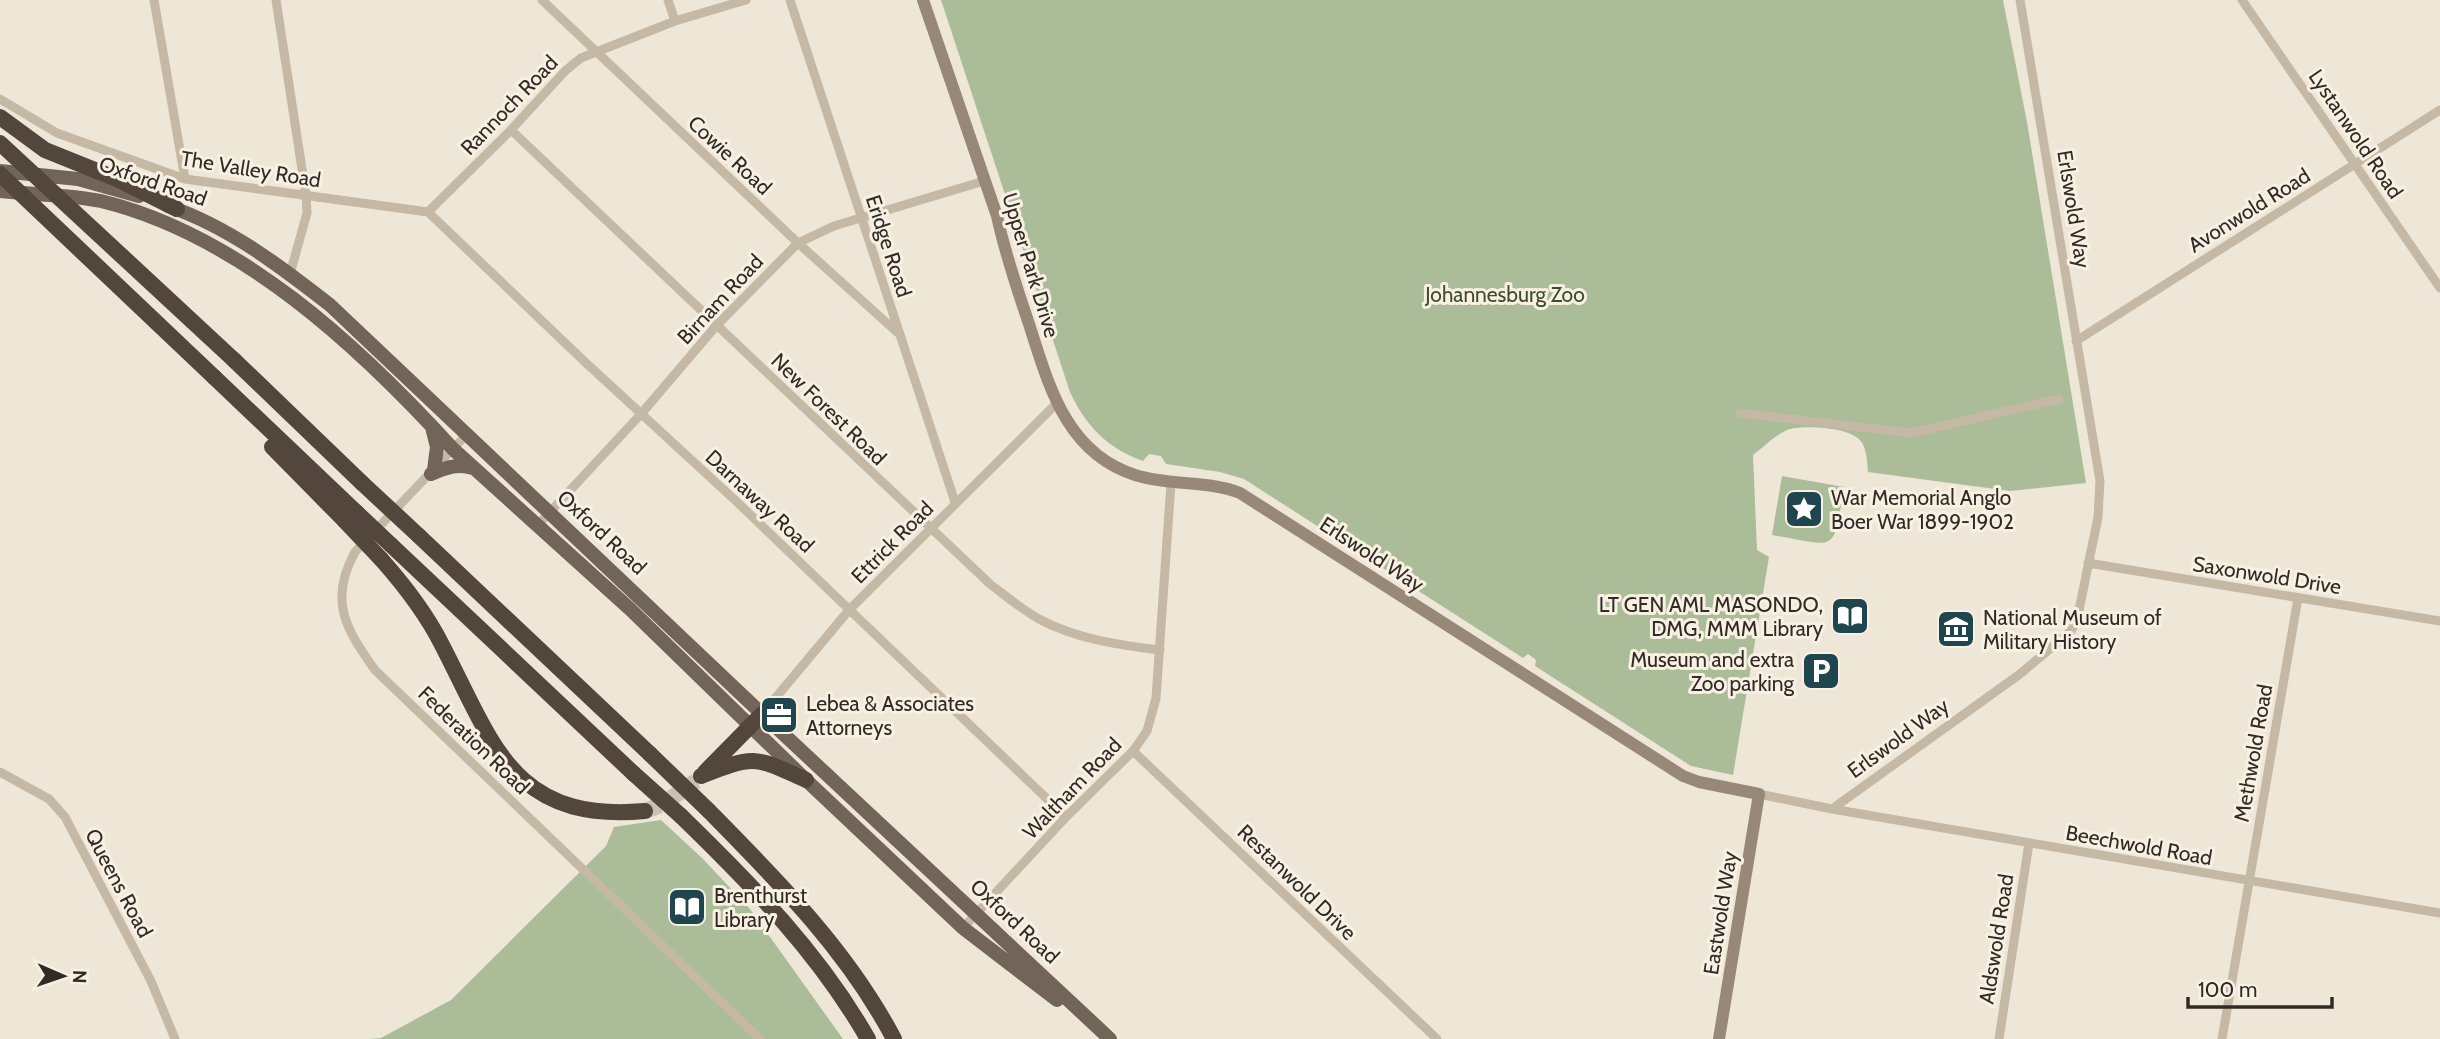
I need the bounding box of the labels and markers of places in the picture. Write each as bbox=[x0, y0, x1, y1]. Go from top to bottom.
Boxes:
place label: War Memorial Anglo Boer War 1899-1902 bbox=[1831, 485, 2014, 534]
place icon: War Memorial Anglo Boer War 1899-1902 bbox=[1783, 488, 1825, 530]
place label: LT GEN AML MASONDO, DMG, MMM Library bbox=[1599, 592, 1823, 641]
library icon: LT GEN AML MASONDO, DMG, MMM Library bbox=[1829, 595, 1871, 637]
place label: National Museum of Military History bbox=[1983, 605, 2162, 654]
museum icon: National Museum of Military History bbox=[1935, 608, 1977, 650]
place label: Museum and extra Zoo parking bbox=[1630, 647, 1795, 696]
parking icon: Museum and extra Zoo parking bbox=[1800, 650, 1842, 692]
place label: Lebea & Associates Attorneys bbox=[806, 691, 974, 740]
office icon: Lebea & Associates Attorneys bbox=[758, 694, 800, 736]
place label: Brenthurst Library bbox=[714, 883, 807, 932]
library icon: Brenthurst Library bbox=[666, 886, 708, 928]

